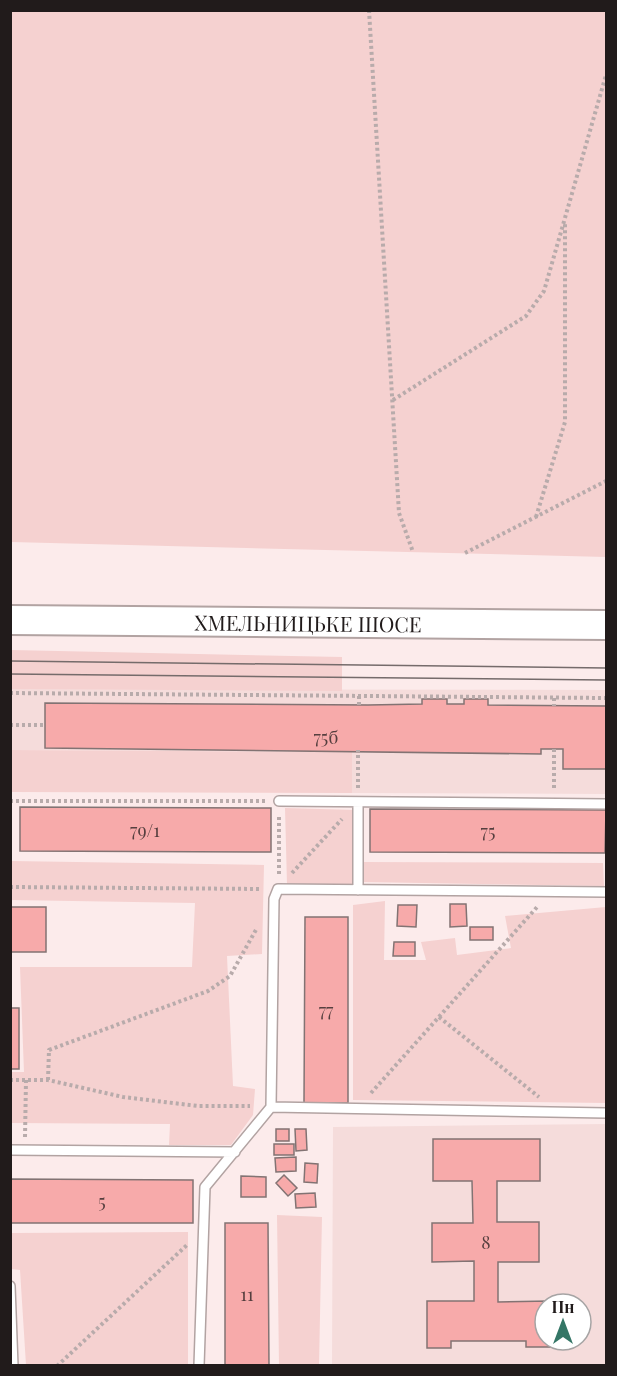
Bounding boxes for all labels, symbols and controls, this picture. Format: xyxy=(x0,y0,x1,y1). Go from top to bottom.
street label: ХМЕЛЬНИЦЬКЕ ШОСЕ xyxy=(194,608,422,637)
house number: 75б xyxy=(314,725,338,749)
house number: 79/1 xyxy=(130,818,160,842)
house number: 75 xyxy=(481,819,495,843)
house number: 77 xyxy=(319,998,334,1022)
house number: 5 xyxy=(98,1189,106,1213)
house number: 8 xyxy=(481,1230,491,1254)
house number: 11 xyxy=(240,1282,254,1306)
north arrow xyxy=(533,1292,593,1352)
text: Пн xyxy=(552,1296,575,1317)

